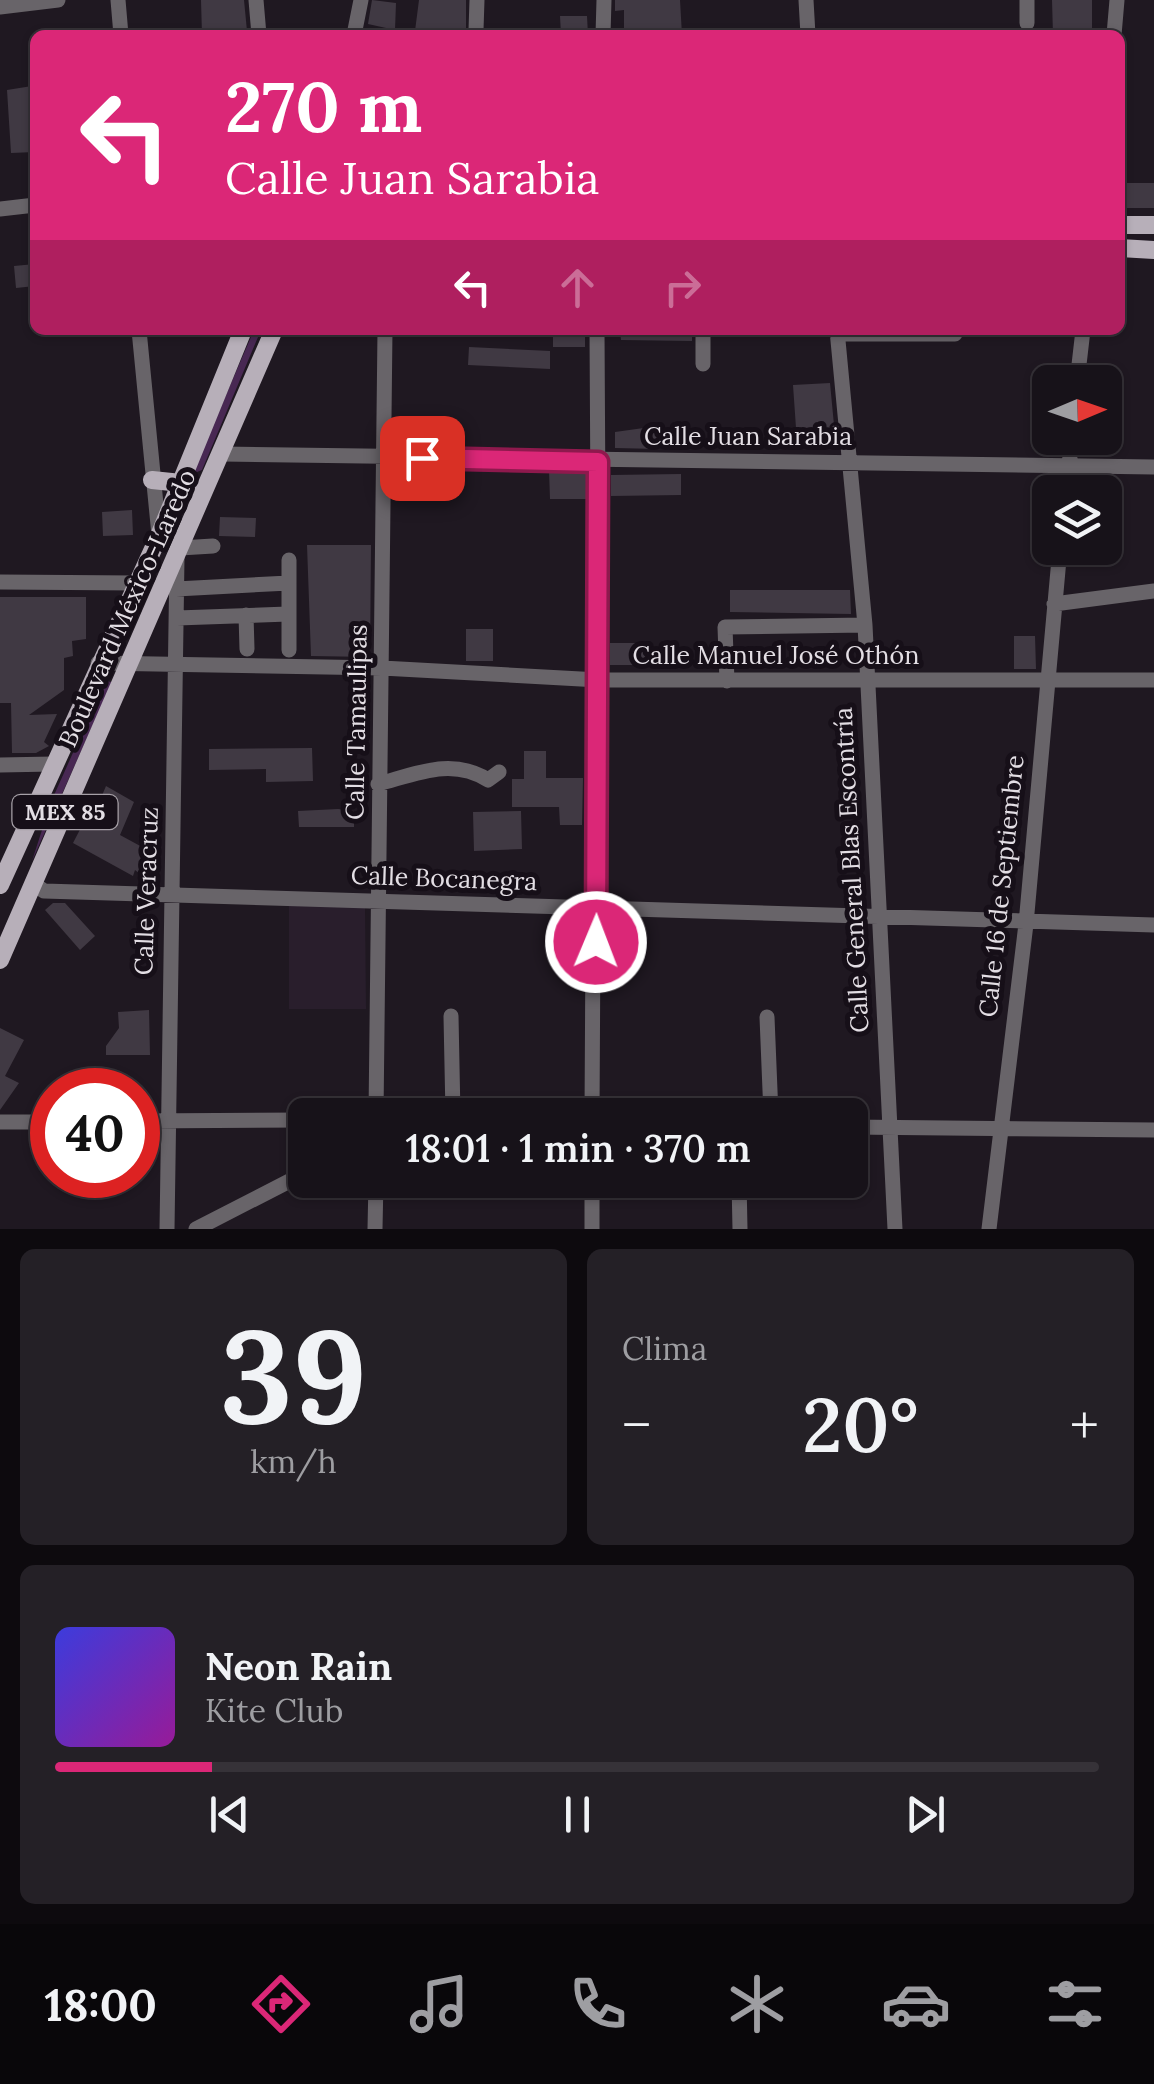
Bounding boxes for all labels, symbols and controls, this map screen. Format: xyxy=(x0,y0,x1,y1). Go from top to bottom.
text: 270 m xyxy=(225,62,422,151)
icon: left xyxy=(60,70,190,200)
text: Calle Juan Sarabia xyxy=(225,149,600,206)
icon: left xyxy=(445,260,500,315)
icon: ahead xyxy=(550,260,605,315)
icon: right xyxy=(655,260,710,315)
north arrow xyxy=(1032,365,1122,455)
map controls xyxy=(1032,365,1122,565)
pin xyxy=(380,416,465,501)
street label: Calle Juan Sarabia xyxy=(644,420,852,452)
icon: arrive xyxy=(395,431,450,486)
street label: Boulevard México-Laredo xyxy=(51,464,203,752)
button: layers xyxy=(1032,475,1122,565)
street label: Calle Tamaulipas xyxy=(338,624,374,820)
street label: Calle Manuel José Othón xyxy=(633,639,919,671)
street label: Calle General Blas Escontría xyxy=(826,706,876,1034)
street label: Calle 16 de Septiembre xyxy=(971,753,1031,1019)
road number: MEX 85 xyxy=(12,795,118,829)
street label: Calle Veracruz xyxy=(127,806,165,976)
street label: Calle Bocanegra xyxy=(350,859,538,897)
position arrow xyxy=(544,890,648,994)
speed limit sign: 40 xyxy=(30,1068,160,1198)
text: 18:01 · 1 min · 370 m xyxy=(405,1124,751,1172)
text: 39 xyxy=(220,1292,367,1459)
text: Clima xyxy=(622,1328,707,1369)
text: 20° xyxy=(802,1377,919,1473)
text: − xyxy=(622,1390,651,1460)
text: + xyxy=(1070,1390,1099,1460)
text: km/h xyxy=(250,1441,337,1482)
text: Neon Rain xyxy=(205,1642,392,1690)
text: Kite Club xyxy=(205,1690,343,1731)
icon: previous xyxy=(202,1787,257,1842)
icon: pause xyxy=(550,1787,605,1842)
icon: next xyxy=(898,1787,953,1842)
icon: directions xyxy=(246,1969,316,2039)
icon: music xyxy=(404,1969,474,2039)
icon: phone xyxy=(563,1969,633,2039)
icon: climate xyxy=(722,1969,792,2039)
icon: car xyxy=(881,1969,951,2039)
icon: filters xyxy=(1040,1969,1110,2039)
text: 18:00 xyxy=(44,1976,157,2033)

